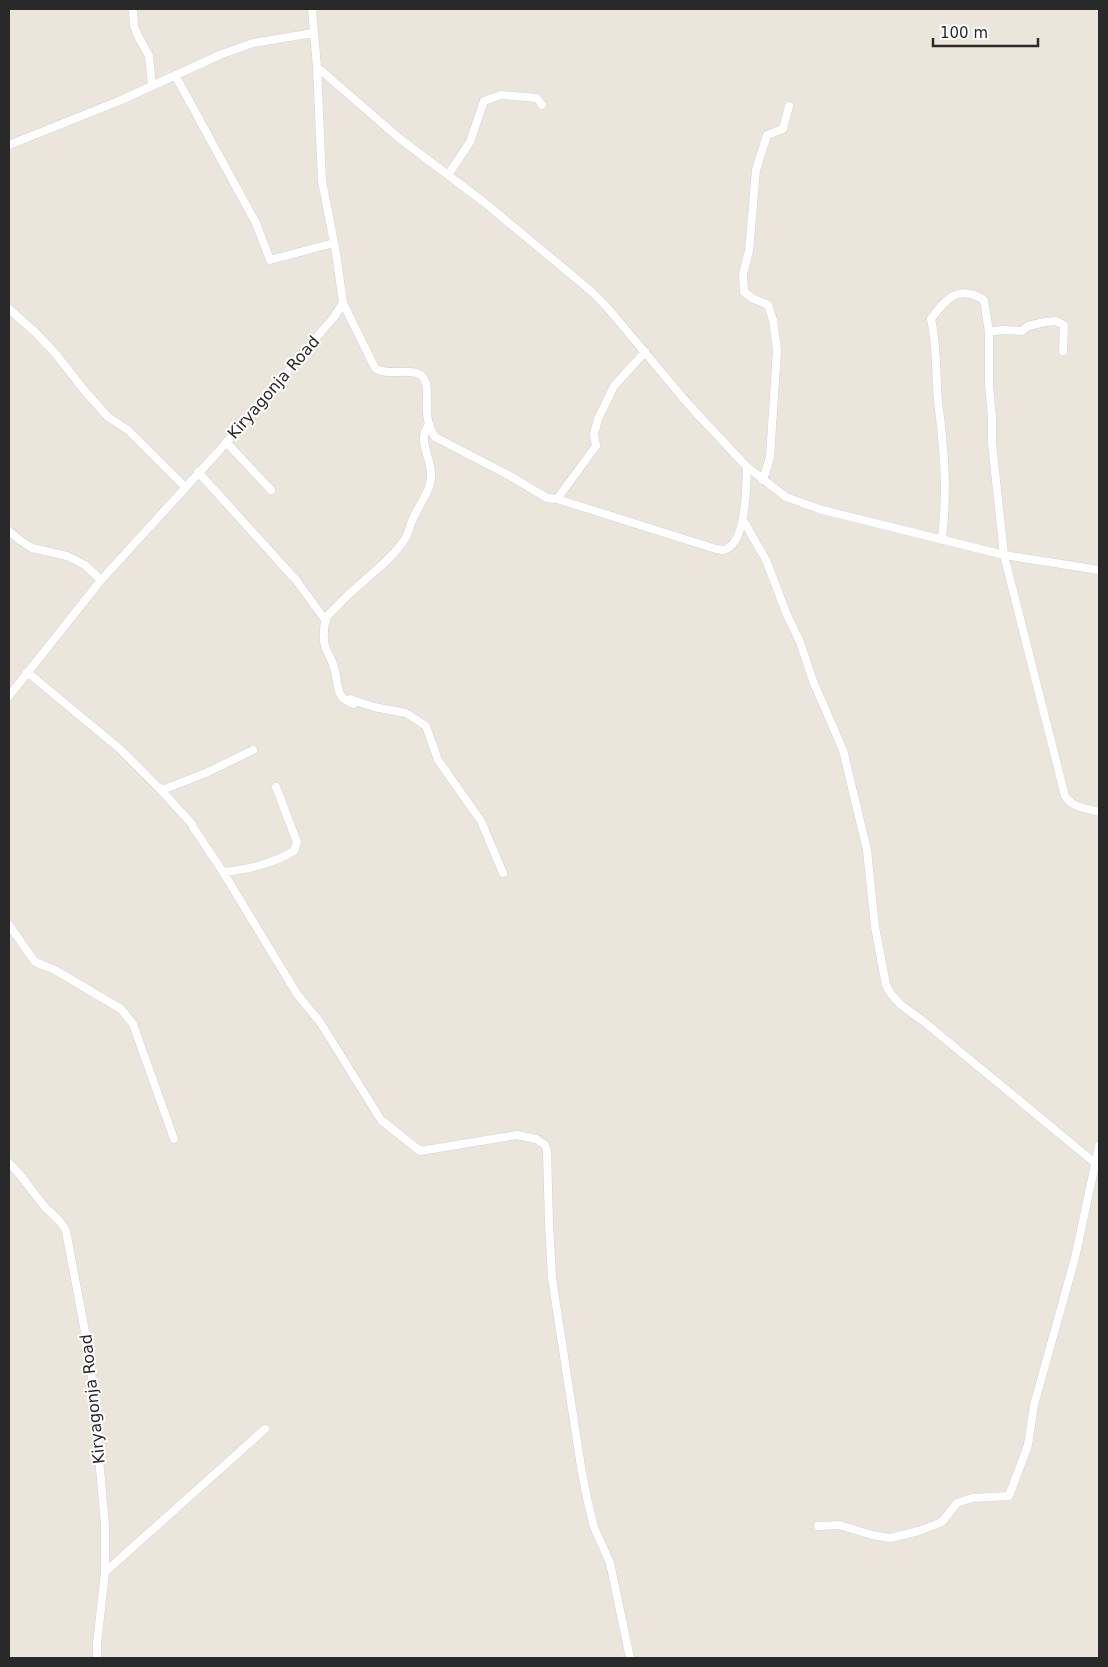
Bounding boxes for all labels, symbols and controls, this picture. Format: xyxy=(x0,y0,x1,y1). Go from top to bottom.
scale bar xyxy=(933,15,1038,47)
text: 100 m xyxy=(940,24,988,42)
street label: Kiryagonja Road xyxy=(223,332,323,443)
street label: Kiryagonja Road xyxy=(76,1333,109,1465)

